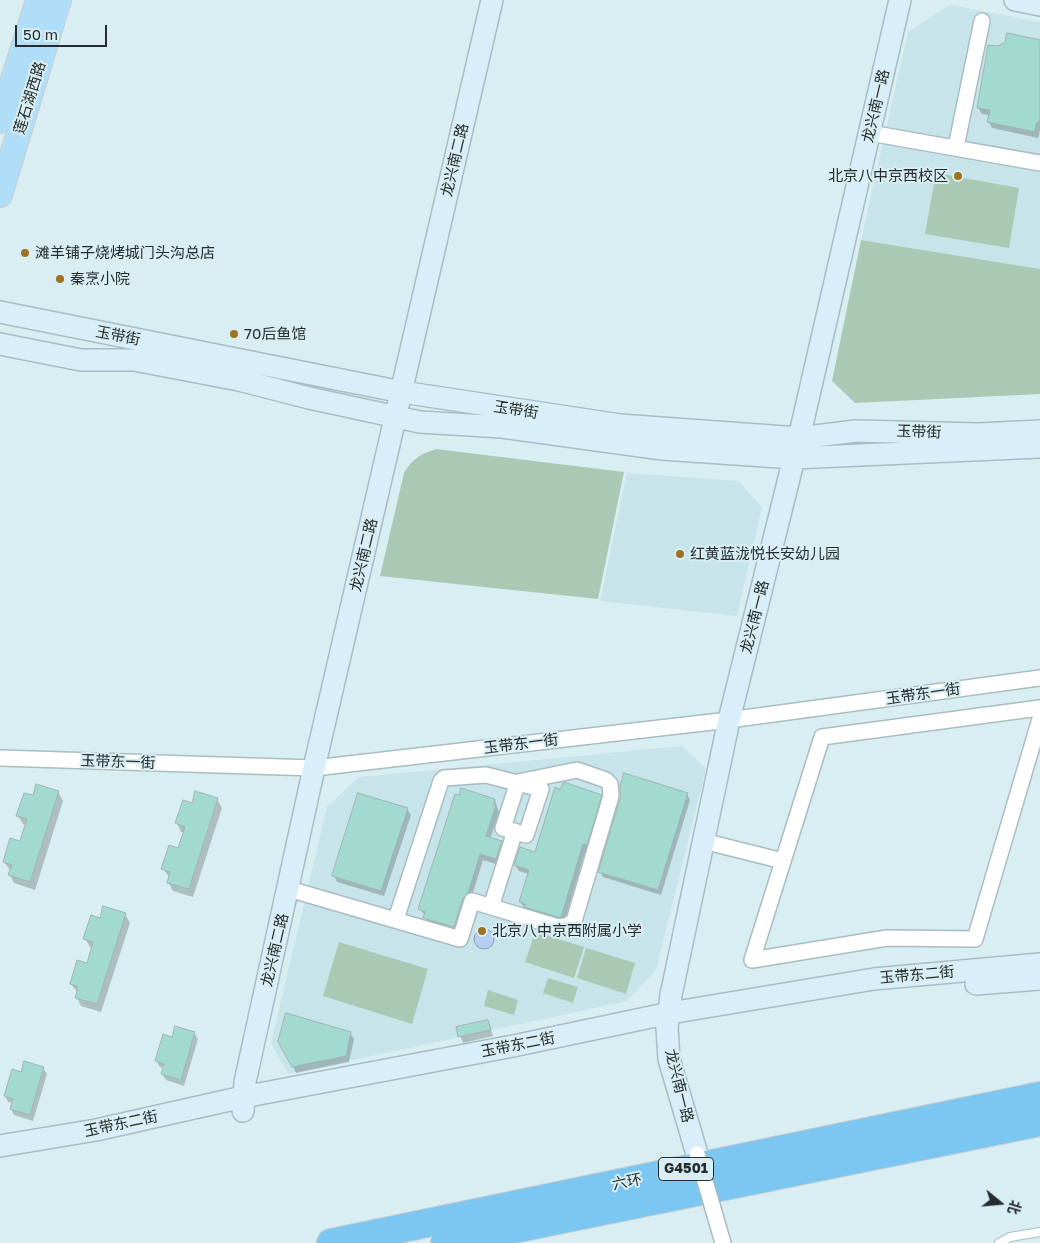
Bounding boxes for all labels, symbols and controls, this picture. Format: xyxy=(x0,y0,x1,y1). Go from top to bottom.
scale bar xyxy=(18,15,110,47)
text: 50 m xyxy=(23,25,58,43)
street label: 莲石湖西路 xyxy=(10,60,50,136)
street label: 龙兴南一路 xyxy=(859,67,893,145)
street label: 龙兴南二路 xyxy=(438,121,472,199)
place label: 北京八中京西校区 xyxy=(828,167,948,185)
marker: 北京八中京西校区 xyxy=(952,170,964,182)
place label: 滩羊铺子烧烤城门头沟总店 xyxy=(35,244,215,262)
marker: 滩羊铺子烧烤城门头沟总店 xyxy=(19,247,31,259)
place label: 秦烹小院 xyxy=(70,270,130,288)
marker: 秦烹小院 xyxy=(54,273,66,285)
street label: 玉带街 xyxy=(94,323,142,349)
place label: 70后鱼馆 xyxy=(244,325,306,343)
marker: 70后鱼馆 xyxy=(228,328,240,340)
street label: 玉带街 xyxy=(492,398,540,422)
street label: 玉带街 xyxy=(896,422,942,442)
street label: 龙兴南二路 xyxy=(347,516,381,594)
place label: 红黄蓝泷悦长安幼儿园 xyxy=(690,545,840,563)
marker: 红黄蓝泷悦长安幼儿园 xyxy=(674,548,686,560)
street label: 龙兴南一路 xyxy=(737,578,773,656)
street label: 玉带东一街 xyxy=(885,680,961,708)
street label: 玉带东一街 xyxy=(483,730,559,758)
street label: 玉带东一街 xyxy=(80,752,156,772)
street label: 龙兴南二路 xyxy=(258,911,292,989)
place label: 北京八中京西附属小学 xyxy=(492,922,642,940)
marker: 北京八中京西附属小学 xyxy=(476,925,488,937)
street label: 玉带东二街 xyxy=(879,963,955,987)
street label: 玉带东二街 xyxy=(479,1029,557,1061)
street label: 龙兴南一路 xyxy=(661,1047,697,1125)
street label: 玉带东二街 xyxy=(82,1107,160,1141)
road number: G4501 xyxy=(658,1158,714,1180)
street label: 六环 xyxy=(610,1170,644,1194)
north arrow xyxy=(975,1178,1025,1228)
text: 北 xyxy=(1005,1198,1025,1217)

